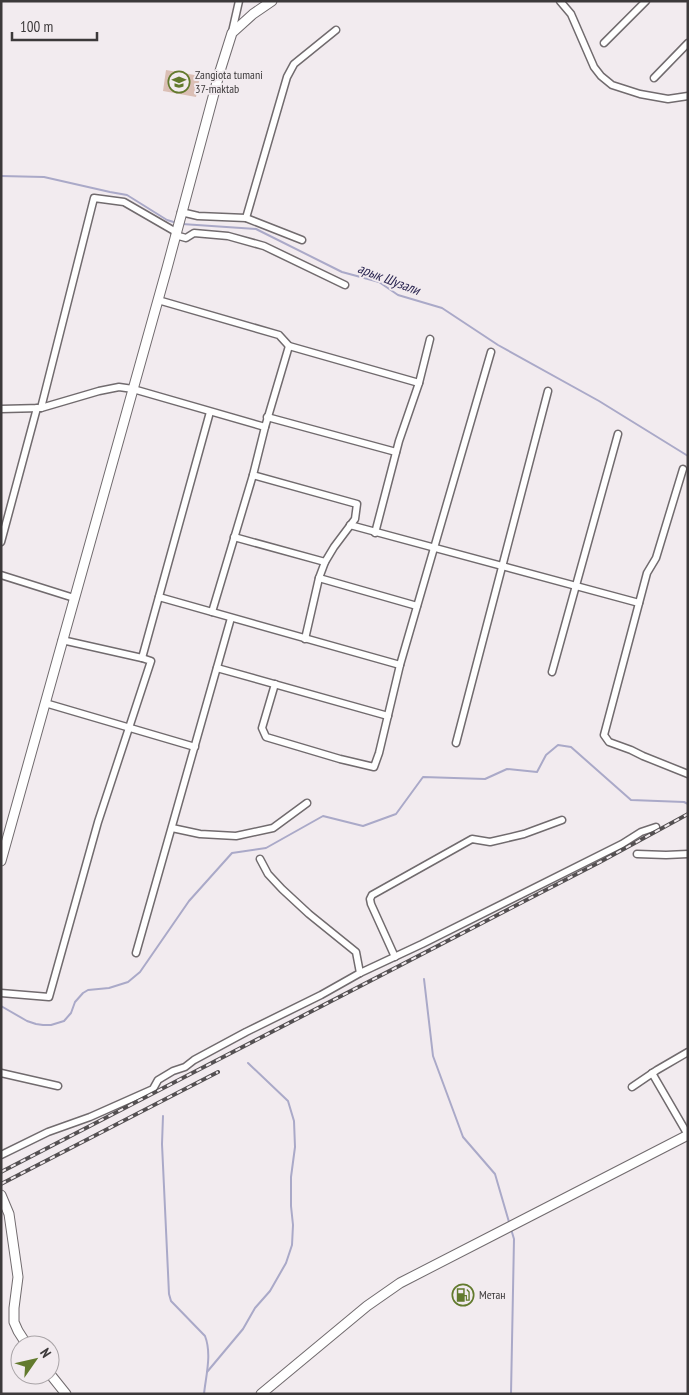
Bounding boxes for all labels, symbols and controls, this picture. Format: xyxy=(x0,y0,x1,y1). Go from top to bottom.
scale bar xyxy=(12,10,98,42)
text: 100 m xyxy=(20,17,53,36)
place label: Zangiota tumani 37-maktab xyxy=(195,67,263,96)
school or university icon: Zangiota tumani 37-maktab xyxy=(167,70,191,94)
water label: арык Шузали xyxy=(355,259,424,300)
fuel station icon: Метан xyxy=(451,1283,475,1307)
place label: Метан xyxy=(479,1287,505,1302)
north arrow xyxy=(10,1335,60,1385)
text: N xyxy=(36,1345,55,1361)

